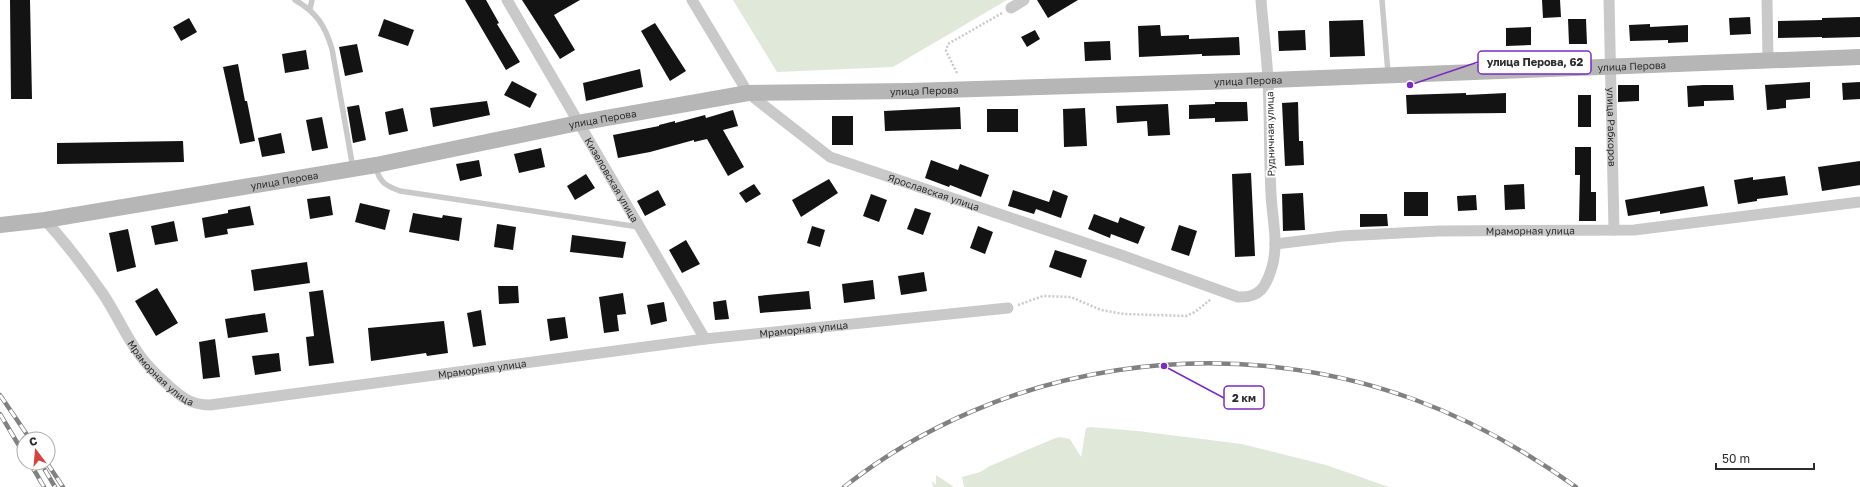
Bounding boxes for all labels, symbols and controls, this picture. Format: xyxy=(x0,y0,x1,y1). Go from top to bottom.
callout: улица Перова, 62 xyxy=(1478,51,1591,74)
text: улица Перова, 62 xyxy=(1487,55,1584,68)
street label: улица Перова xyxy=(1597,59,1666,73)
street label: улица Перова xyxy=(1214,73,1283,88)
street label: улица Перова xyxy=(890,83,959,97)
street label: улица Рабкоров xyxy=(1605,87,1619,167)
street label: Рудничная улица xyxy=(1263,91,1277,177)
street label: улица Перова xyxy=(568,107,637,131)
street label: Кизеловская улица xyxy=(583,135,641,224)
street label: улица Перова xyxy=(250,169,319,192)
street label: Ярославская улица xyxy=(886,171,981,213)
street label: Мраморная улица xyxy=(1486,224,1575,237)
street label: Мраморная улица xyxy=(759,318,849,339)
street label: Мраморная улица xyxy=(125,338,196,408)
street label: Мраморная улица xyxy=(437,357,527,381)
callout: 2 км xyxy=(1224,386,1264,409)
text: 2 км xyxy=(1232,391,1256,404)
north arrow xyxy=(16,431,56,471)
text: С xyxy=(28,434,39,448)
scale bar xyxy=(1716,445,1814,471)
text: 50 m xyxy=(1722,451,1750,466)

